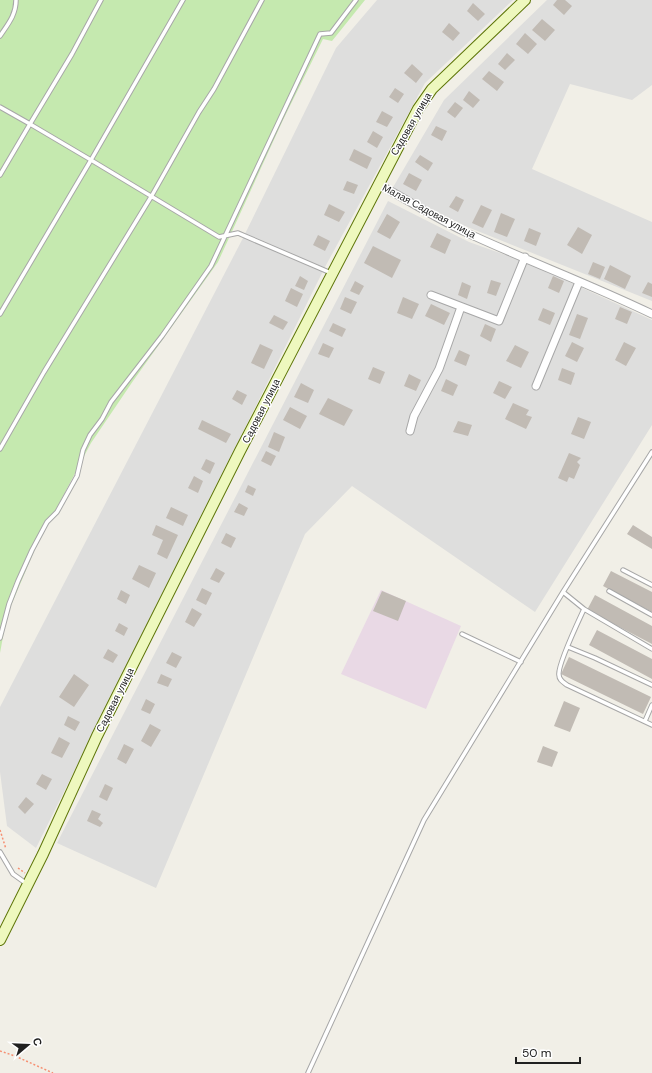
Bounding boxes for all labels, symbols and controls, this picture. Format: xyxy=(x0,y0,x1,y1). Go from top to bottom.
street label: Садовая улица xyxy=(388,90,435,158)
street label: Малая Садовая улица xyxy=(380,181,478,241)
street label: Садовая улица xyxy=(239,376,283,445)
street label: Садовая улица xyxy=(93,665,137,734)
north arrow xyxy=(8,1025,48,1065)
text: С xyxy=(30,1036,45,1048)
scale bar xyxy=(516,1039,580,1065)
text: 50 m xyxy=(522,1045,551,1061)

